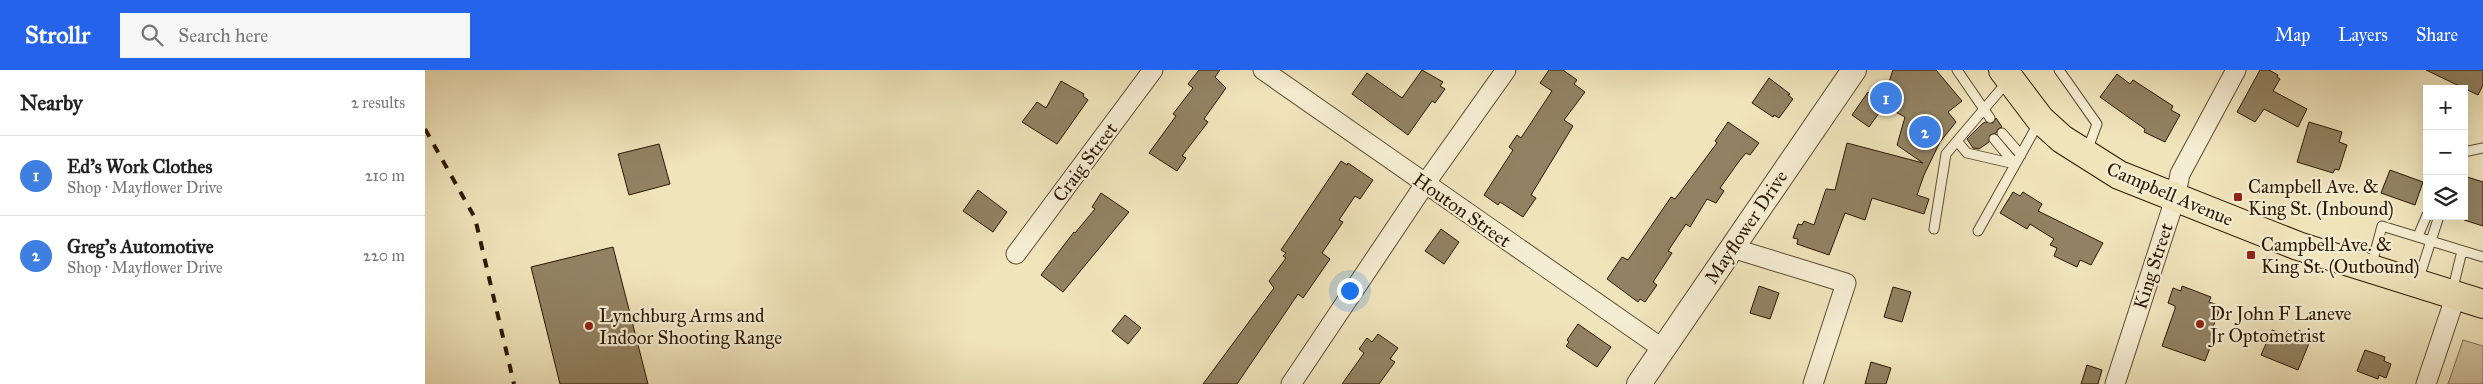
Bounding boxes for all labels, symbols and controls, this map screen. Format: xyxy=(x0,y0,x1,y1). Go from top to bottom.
search box xyxy=(120,13,470,58)
text: Strollr xyxy=(25,20,90,50)
icon: search xyxy=(138,21,166,49)
text: Search here xyxy=(178,24,268,47)
text: Map xyxy=(2275,24,2310,46)
text: Layers xyxy=(2338,24,2388,46)
text: Share xyxy=(2416,24,2458,46)
pin: 1 xyxy=(1870,79,1902,117)
map controls xyxy=(2423,85,2468,220)
button: + xyxy=(2423,85,2468,130)
text: Nearby xyxy=(20,90,83,116)
text: 2 results xyxy=(351,93,405,112)
pin: 2 xyxy=(1909,113,1941,151)
street label: Craig Street xyxy=(1048,118,1123,207)
button: − xyxy=(2423,130,2468,175)
text: Ed's Work Clothes xyxy=(67,155,212,178)
street label: Campbell Avenue xyxy=(2103,157,2237,231)
text: 1 xyxy=(33,166,39,185)
text: 210 m xyxy=(365,166,405,185)
street label: Mayflower Drive xyxy=(1700,166,1792,288)
street label: Houton Street xyxy=(1409,168,1516,252)
place label: Campbell Ave. & King St. (Inbound) xyxy=(2248,175,2394,221)
button: layers xyxy=(2423,175,2468,220)
text: Shop · Mayflower Drive xyxy=(67,178,223,197)
marker: Campbell Ave. & King St. (Inbound) xyxy=(2232,191,2244,203)
street label: King Street xyxy=(2128,220,2179,312)
place label: Campbell Ave. & King St. (Outbound) xyxy=(2261,233,2419,279)
text: Greg's Automotive xyxy=(67,235,214,258)
text: 2 xyxy=(32,246,40,265)
text: 220 m xyxy=(363,246,405,265)
marker: Campbell Ave. & King St. (Outbound) xyxy=(2245,249,2257,261)
text: Shop · Mayflower Drive xyxy=(67,258,223,277)
your location xyxy=(1337,278,1363,304)
place label: Dr John F Laneve Jr Optometrist xyxy=(2208,302,2352,348)
place label: Lynchburg Arms and Indoor Shooting Range xyxy=(599,304,782,350)
marker: Dr John F Laneve Jr Optometrist xyxy=(2194,318,2206,330)
marker: Lynchburg Arms and Indoor Shooting Range xyxy=(583,320,595,332)

